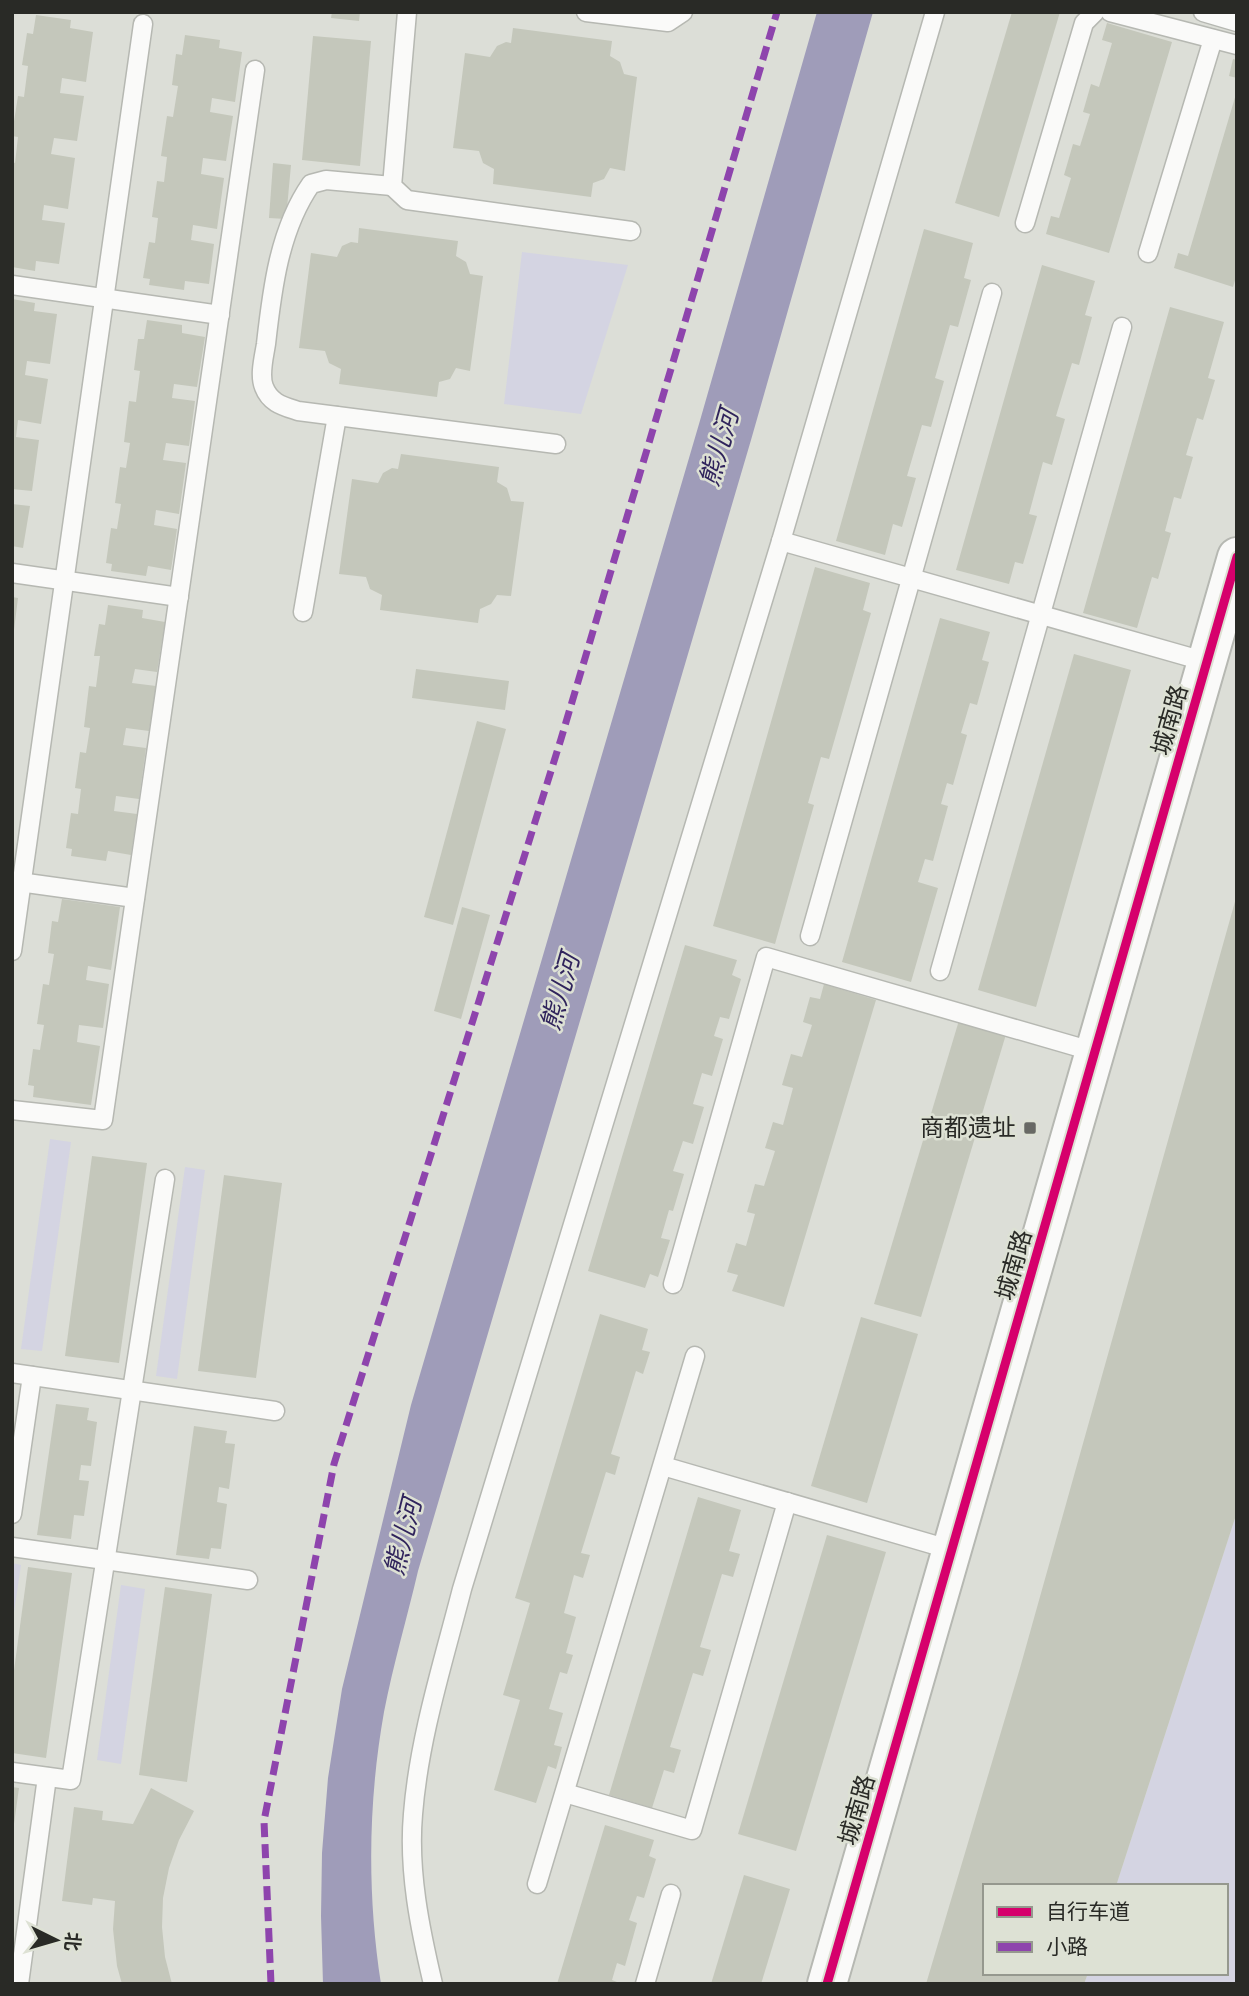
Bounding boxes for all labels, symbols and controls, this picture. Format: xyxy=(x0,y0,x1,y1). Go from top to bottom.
water label: 熊儿河 xyxy=(694,402,747,490)
street label: 城南路 xyxy=(1147,682,1193,758)
water label: 熊儿河 xyxy=(535,946,588,1034)
place label: 商都遗址 xyxy=(920,1114,1016,1142)
marker: 商都遗址 xyxy=(1022,1120,1038,1136)
street label: 城南路 xyxy=(991,1227,1037,1303)
water label: 熊儿河 xyxy=(379,1491,429,1579)
street label: 城南路 xyxy=(834,1772,880,1848)
legend xyxy=(983,1884,1228,1975)
text: 自行车道 xyxy=(1046,1899,1130,1924)
north arrow xyxy=(21,1905,91,1975)
text: 北 xyxy=(60,1931,85,1952)
text: 小路 xyxy=(1046,1934,1088,1959)

